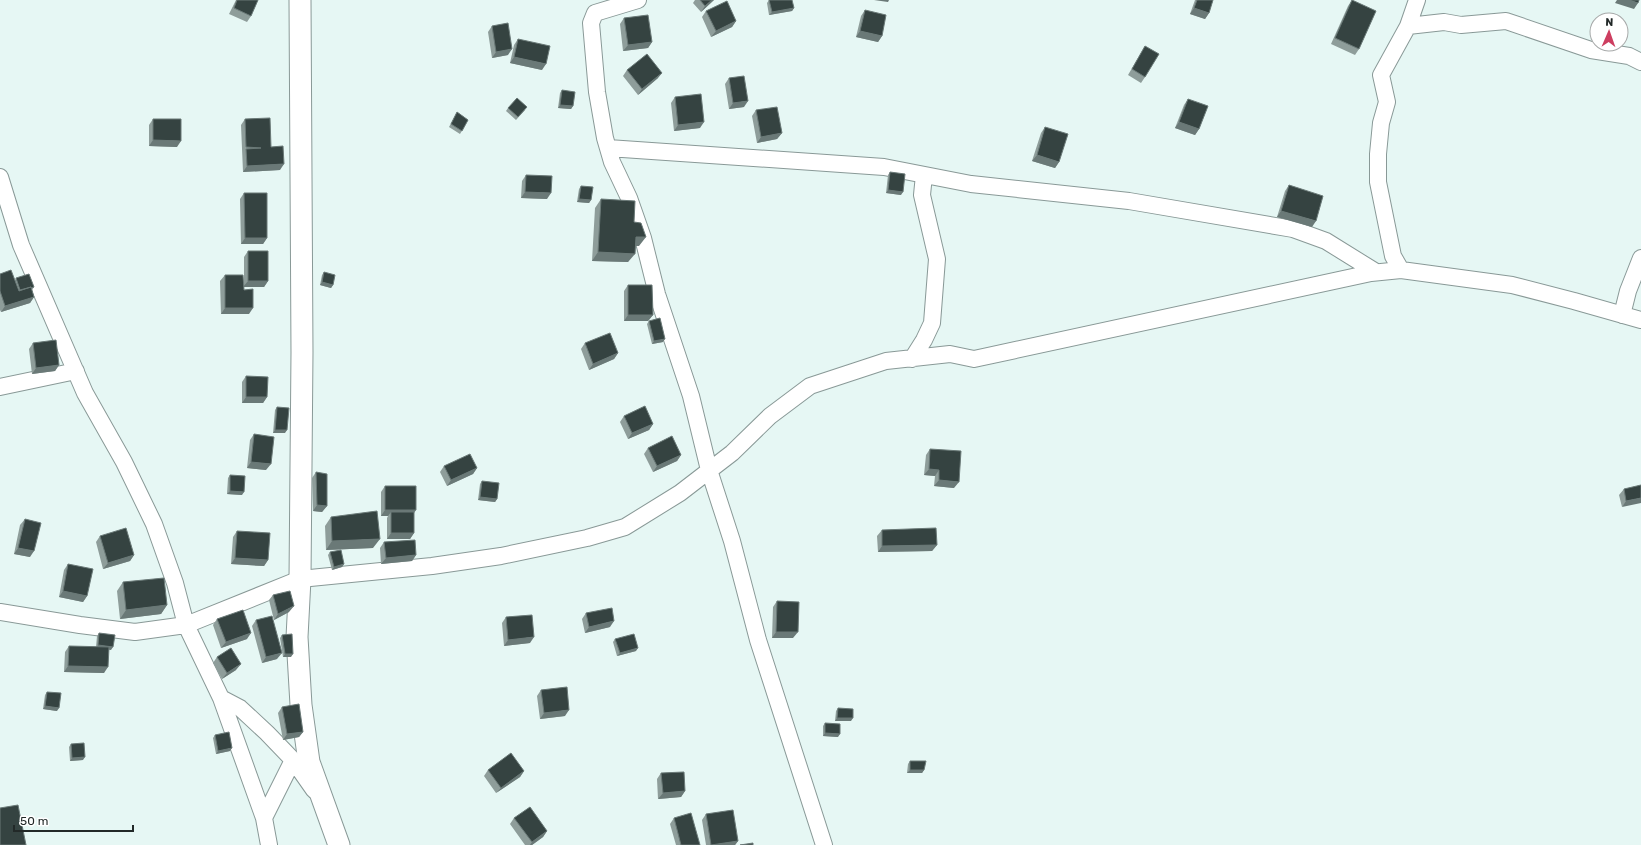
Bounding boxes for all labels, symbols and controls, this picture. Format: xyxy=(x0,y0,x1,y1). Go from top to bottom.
north arrow xyxy=(1589,12,1629,52)
text: N xyxy=(1605,16,1614,29)
scale bar xyxy=(14,807,133,833)
text: 50 m xyxy=(20,814,48,828)

